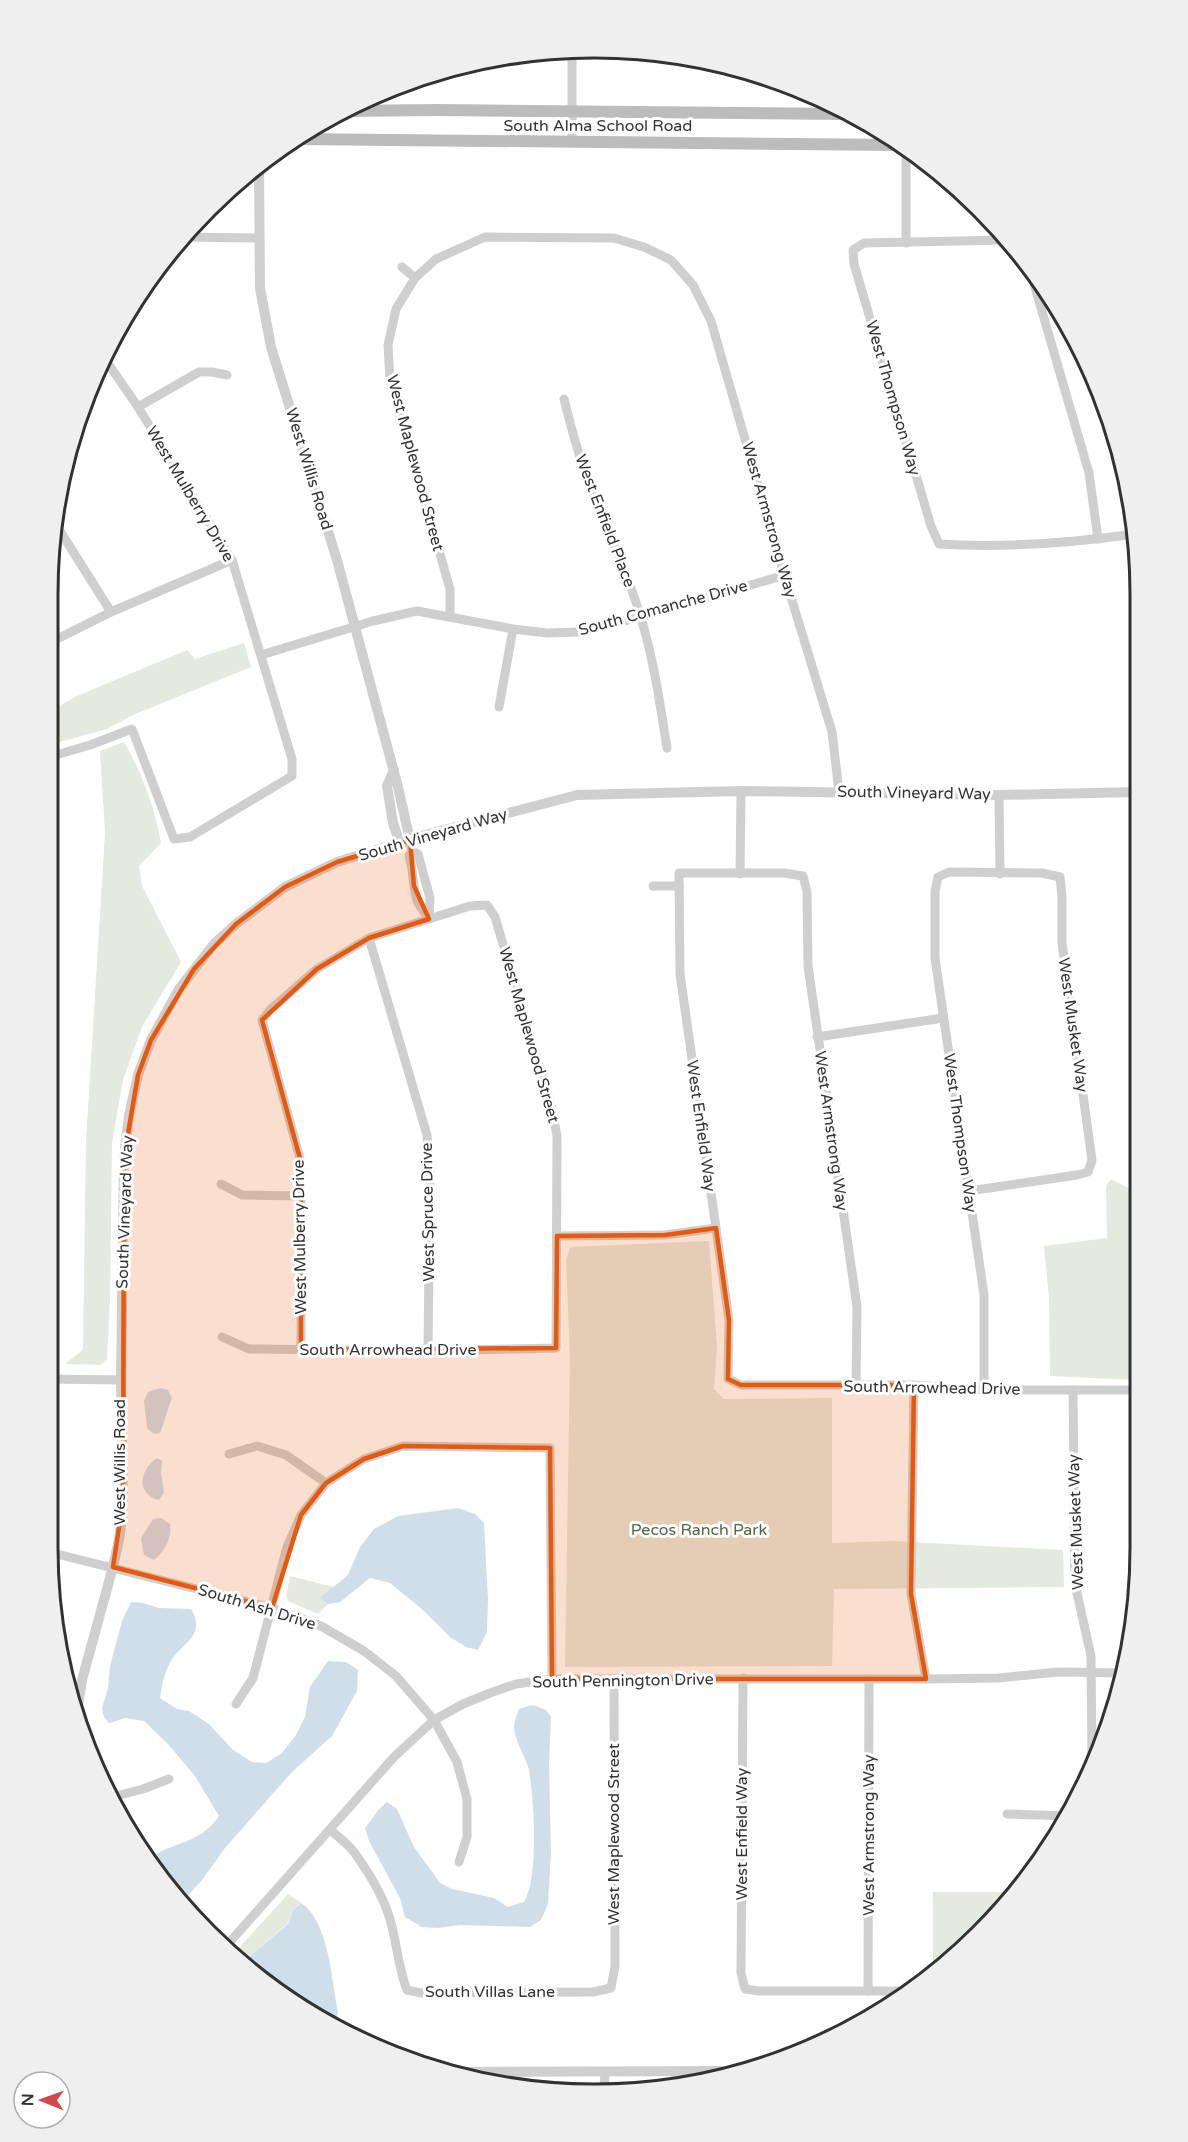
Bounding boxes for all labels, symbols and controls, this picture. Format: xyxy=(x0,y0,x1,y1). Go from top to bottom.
street label: South Alma School Road xyxy=(504,116,692,136)
street label: West Thompson Way xyxy=(861,318,925,478)
street label: West Maplewood Street xyxy=(382,373,448,553)
street label: West Willis Road xyxy=(281,406,337,532)
street label: West Mulberry Drive xyxy=(142,422,238,566)
street label: West Armstrong Way xyxy=(737,440,801,601)
street label: West Enfield Place xyxy=(570,452,640,590)
street label: South Comanche Drive xyxy=(576,576,750,640)
street label: South Vineyard Way xyxy=(837,782,991,804)
street label: South Vineyard Way xyxy=(356,804,510,866)
street label: West Maplewood Street xyxy=(494,945,564,1125)
street label: West Musket Way xyxy=(1054,956,1092,1094)
street label: West Armstrong Way xyxy=(810,1050,852,1213)
street label: West Thompson Way xyxy=(939,1052,981,1214)
street label: West Enfield Way xyxy=(682,1059,720,1193)
street label: South Vineyard Way xyxy=(112,1134,138,1289)
street label: West Spruce Drive xyxy=(417,1142,439,1282)
street label: West Mulberry Drive xyxy=(289,1159,311,1315)
street label: South Arrowhead Drive xyxy=(300,1340,476,1360)
street label: South Arrowhead Drive xyxy=(843,1376,1021,1400)
street label: West Willis Road xyxy=(110,1399,130,1525)
street label: West Musket Way xyxy=(1064,1453,1088,1590)
park label: Pecos Ranch Park xyxy=(631,1520,767,1540)
street label: South Ash Drive xyxy=(196,1580,318,1634)
street label: South Pennington Drive xyxy=(532,1669,714,1693)
street label: West Maplewood Street xyxy=(604,1743,624,1925)
street label: West Armstrong Way xyxy=(859,1754,879,1916)
street label: West Enfield Way xyxy=(732,1767,752,1900)
street label: South Villas Lane xyxy=(425,1982,555,2002)
north arrow xyxy=(12,2070,72,2130)
text: N xyxy=(18,2093,38,2106)

